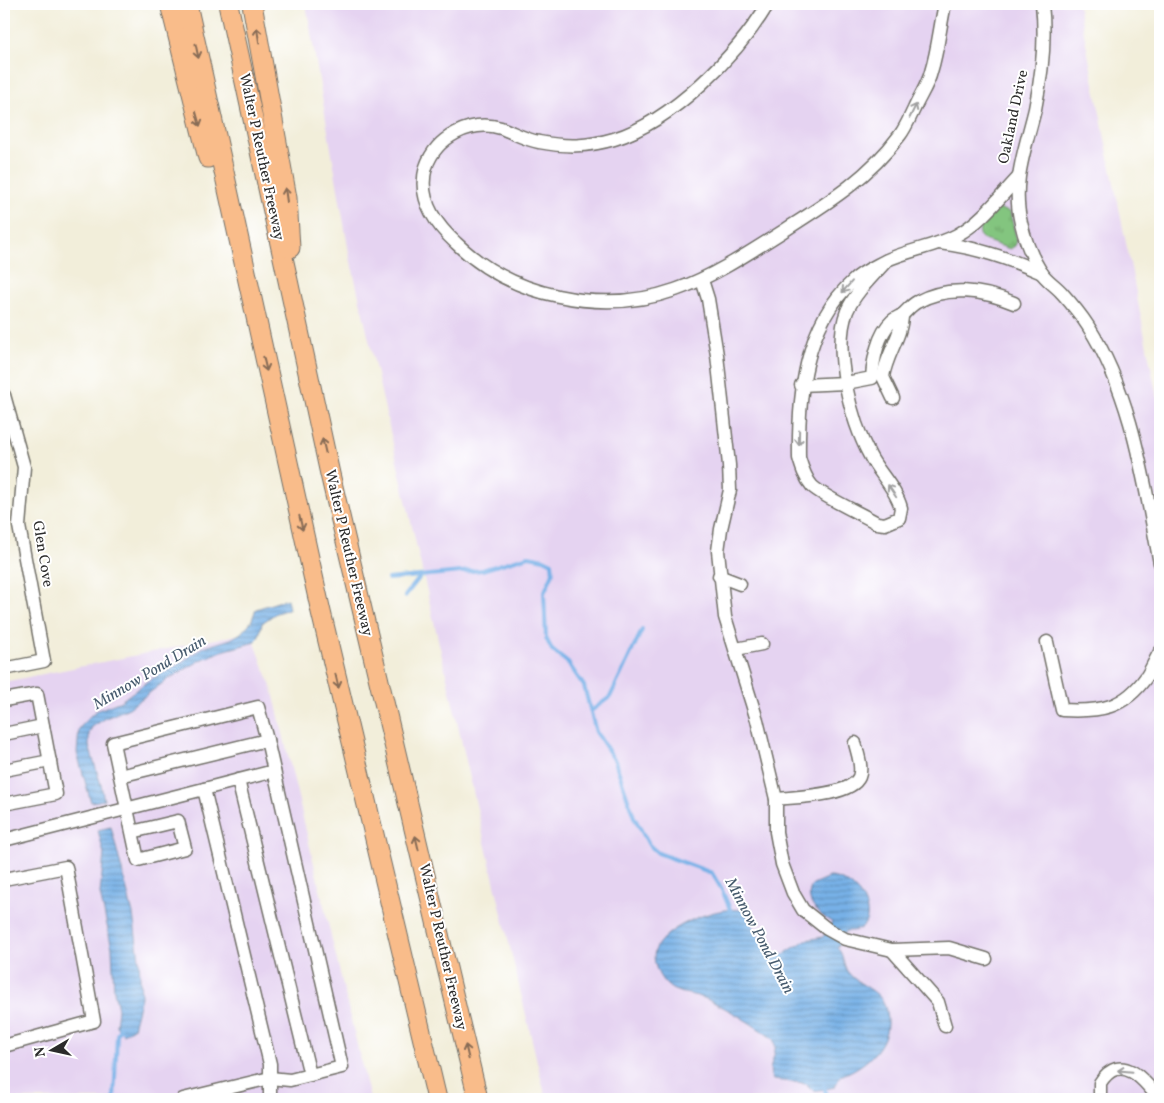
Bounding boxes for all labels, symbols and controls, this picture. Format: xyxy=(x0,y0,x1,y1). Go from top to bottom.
one-way arrow xyxy=(252,28,262,44)
one-way arrow xyxy=(193,43,203,59)
street label: Oakland Drive xyxy=(994,68,1034,166)
street label: Walter P Reuther Freeway xyxy=(233,71,289,243)
one-way arrow xyxy=(909,104,918,119)
one-way arrow xyxy=(193,111,203,127)
one-way arrow xyxy=(281,188,291,204)
one-way arrow xyxy=(842,280,853,293)
one-way arrow xyxy=(261,356,270,372)
one-way arrow xyxy=(794,430,804,446)
one-way arrow xyxy=(319,438,328,454)
street label: Walter P Reuther Freeway xyxy=(319,468,377,638)
one-way arrow xyxy=(887,484,897,498)
one-way arrow xyxy=(296,514,306,530)
street label: Glen Cove xyxy=(26,519,58,589)
water label: Minnow Pond Drain xyxy=(88,630,211,716)
one-way arrow xyxy=(333,673,342,689)
one-way arrow xyxy=(412,835,421,851)
street label: Walter P Reuther Freeway xyxy=(413,862,471,1032)
water label: Minnow Pond Drain xyxy=(719,873,799,998)
north arrow xyxy=(28,1026,78,1076)
one-way arrow xyxy=(462,1044,471,1060)
text: N xyxy=(30,1045,51,1058)
one-way arrow xyxy=(1117,1066,1133,1075)

